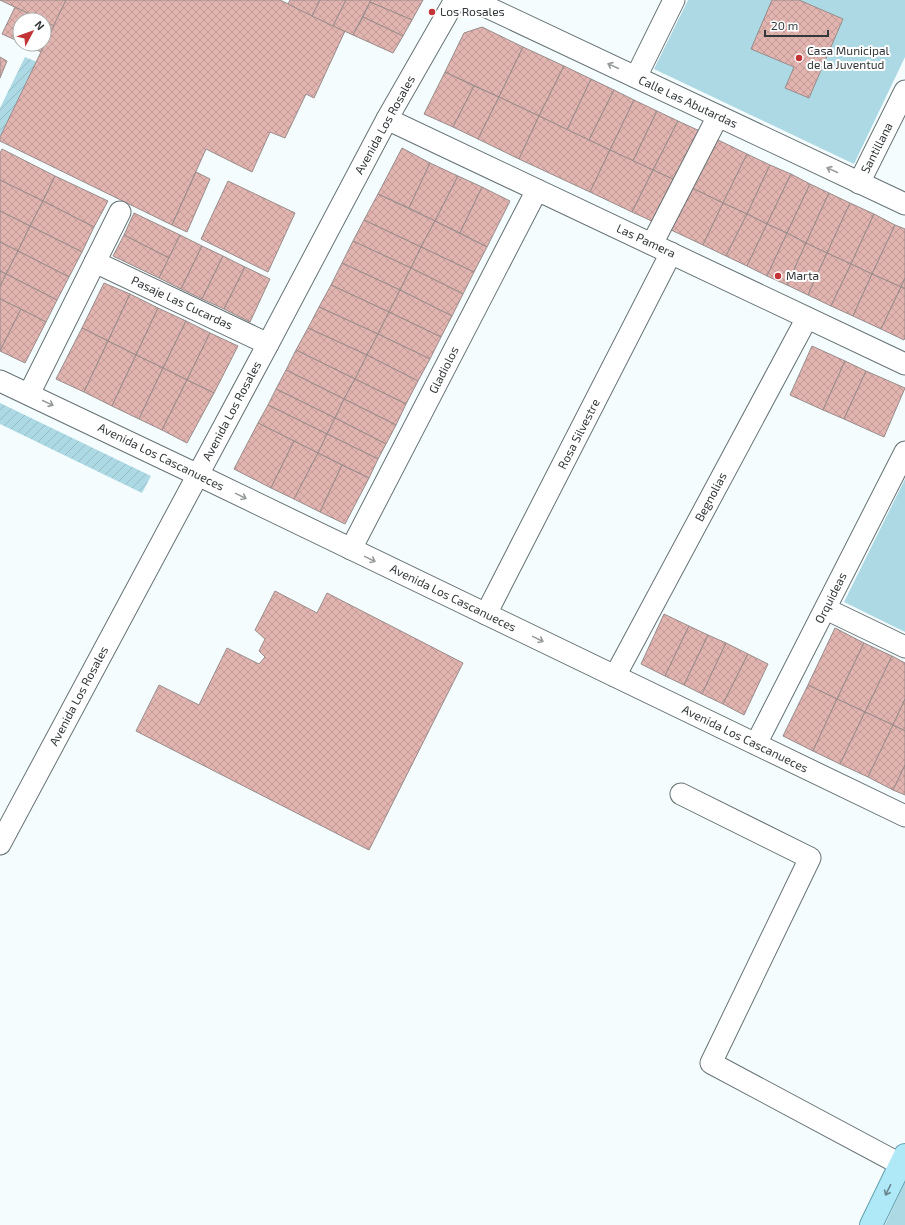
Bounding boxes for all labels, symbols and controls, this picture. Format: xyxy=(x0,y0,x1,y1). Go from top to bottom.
place label: Los Rosales xyxy=(440,4,505,18)
marker: Los Rosales xyxy=(427,7,437,17)
north arrow xyxy=(12,12,52,52)
scale bar xyxy=(765,12,828,38)
text: N xyxy=(32,18,47,32)
text: 20 m xyxy=(771,18,798,32)
place label: Casa Municipal de la Juventud xyxy=(807,43,889,71)
marker: Casa Municipal de la Juventud xyxy=(794,53,804,63)
one-way arrow xyxy=(607,62,619,69)
street label: Calle Las Abutardas xyxy=(637,72,740,130)
street label: Avenida Los Rosales xyxy=(351,73,417,176)
street label: Santillana xyxy=(857,120,895,175)
one-way arrow xyxy=(826,166,838,173)
street label: Las Pamera xyxy=(615,220,678,260)
place label: Marta xyxy=(786,268,819,282)
marker: Marta xyxy=(773,271,783,281)
street label: Pasaje Las Cucardas xyxy=(129,272,235,333)
street label: Gladiolos xyxy=(425,344,461,395)
street label: Avenida Los Rosales xyxy=(199,358,263,463)
street label: Rosa Silvestre xyxy=(554,396,602,471)
one-way arrow xyxy=(41,400,53,407)
street label: Avenida Los Cascanueces xyxy=(96,419,227,493)
street label: Begnolias xyxy=(691,470,729,523)
one-way arrow xyxy=(235,493,247,500)
one-way arrow xyxy=(364,556,376,563)
street label: Avenida Los Cascanueces xyxy=(388,560,519,634)
street label: Orquideas xyxy=(811,570,849,625)
one-way arrow xyxy=(532,636,544,643)
street label: Avenida Los Rosales xyxy=(46,643,110,748)
street label: Avenida Los Cascanueces xyxy=(680,701,811,775)
one-way arrow xyxy=(884,1184,891,1196)

